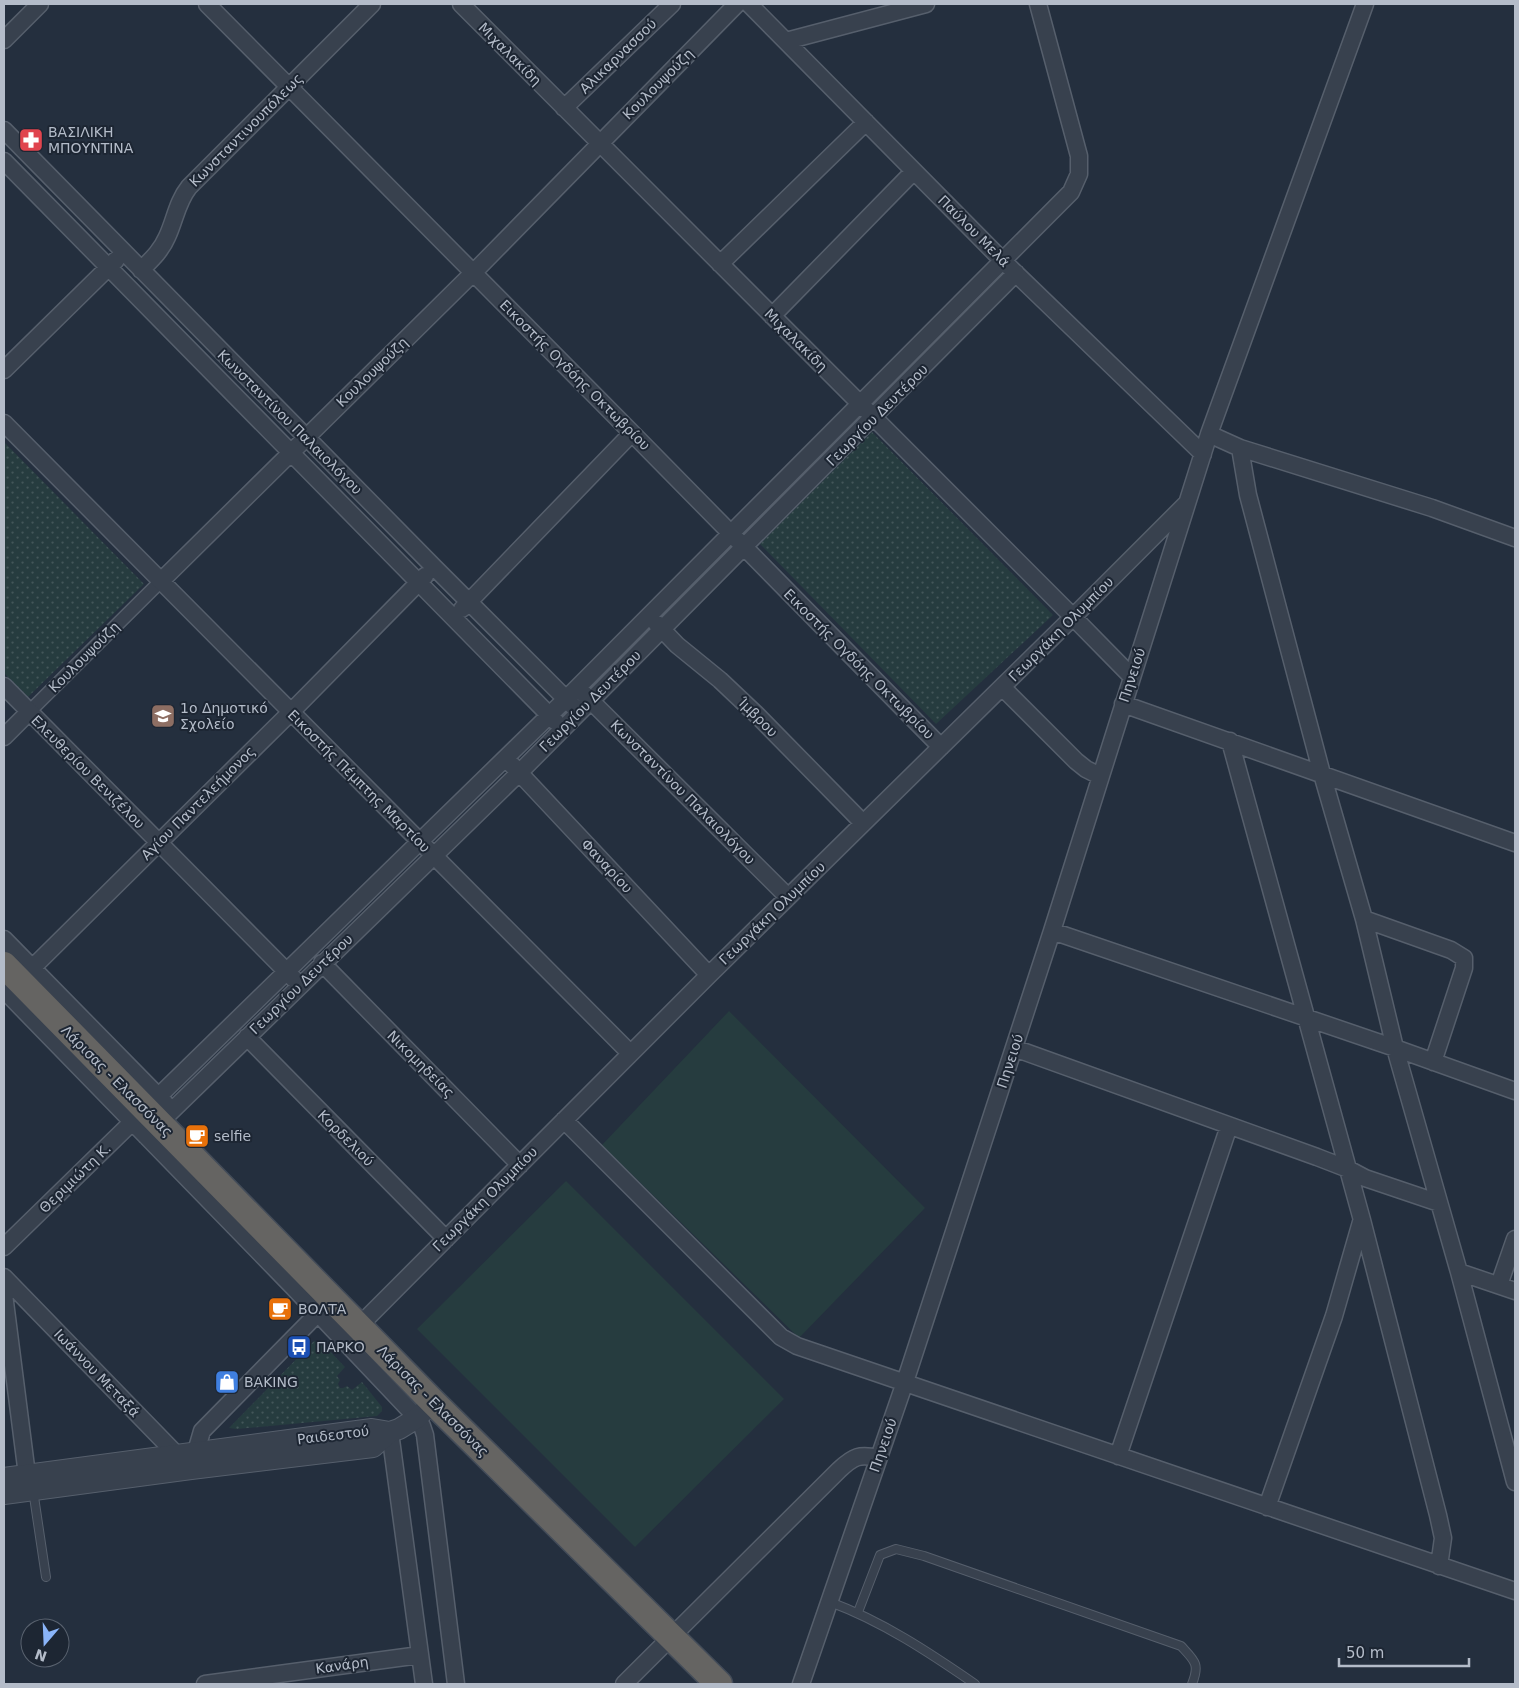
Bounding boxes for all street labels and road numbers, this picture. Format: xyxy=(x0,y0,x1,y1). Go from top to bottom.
street label: Αλικαρνασσού xyxy=(576,15,660,97)
street label: Μιχαλακίδη xyxy=(475,19,545,89)
street label: Κουλουψούζη xyxy=(619,45,697,123)
street label: Κωνσταντινουπόλεως xyxy=(186,70,306,190)
street label: Παύλου Μελά xyxy=(935,192,1013,270)
street label: Εικοστής Ογδόης Οκτωβρίου xyxy=(497,297,653,453)
street label: Μιχαλακίδη xyxy=(761,305,831,375)
street label: Κουλουψούζη xyxy=(333,334,411,410)
street label: Κωνσταντίνου Παλαιολόγου xyxy=(214,346,366,498)
street label: Γεωργίου Δευτέρου xyxy=(823,361,931,469)
street label: Γεωργάκη Ολυμπίου xyxy=(1005,573,1117,685)
street label: Εικοστής Ογδόης Οκτωβρίου xyxy=(781,586,937,742)
street label: Κουλουψούζη xyxy=(45,618,123,696)
street label: Πηνειού xyxy=(1116,646,1148,704)
street label: Γεωργίου Δευτέρου xyxy=(536,647,644,755)
street label: Ίμβρου xyxy=(734,693,781,740)
street label: Εικοστής Πέμπτης Μαρτίου xyxy=(285,707,433,855)
street label: Ελευθερίου Βενιζέλου xyxy=(28,712,148,832)
street label: Κωνσταντίνου Παλαιολόγου xyxy=(607,716,759,868)
street label: Αγίου Παντελεήμονος xyxy=(138,743,258,863)
street label: Φαναρίου xyxy=(578,836,636,896)
street label: Γεωργάκη Ολυμπίου xyxy=(716,858,828,968)
street label: Γεωργίου Δευτέρου xyxy=(246,931,356,1037)
street label: Λάρισας - Ελασσόνας xyxy=(58,1022,176,1140)
street label: Νικομηδείας xyxy=(384,1027,458,1101)
street label: Πηνειού xyxy=(994,1032,1026,1090)
street label: Κορδελιού xyxy=(315,1107,377,1169)
street label: Θεριμιώτη Κ. xyxy=(36,1140,114,1216)
street label: Γεωργάκη Ολυμπίου xyxy=(429,1143,541,1255)
street label: Ιωάννου Μεταξά xyxy=(51,1326,143,1420)
street label: Λάρισας - Ελασσόνας xyxy=(374,1342,492,1460)
street label: Πηνειού xyxy=(866,1416,900,1474)
street label: Ραιδεστού xyxy=(296,1423,370,1447)
street label: Κανάρη xyxy=(315,1653,369,1677)

